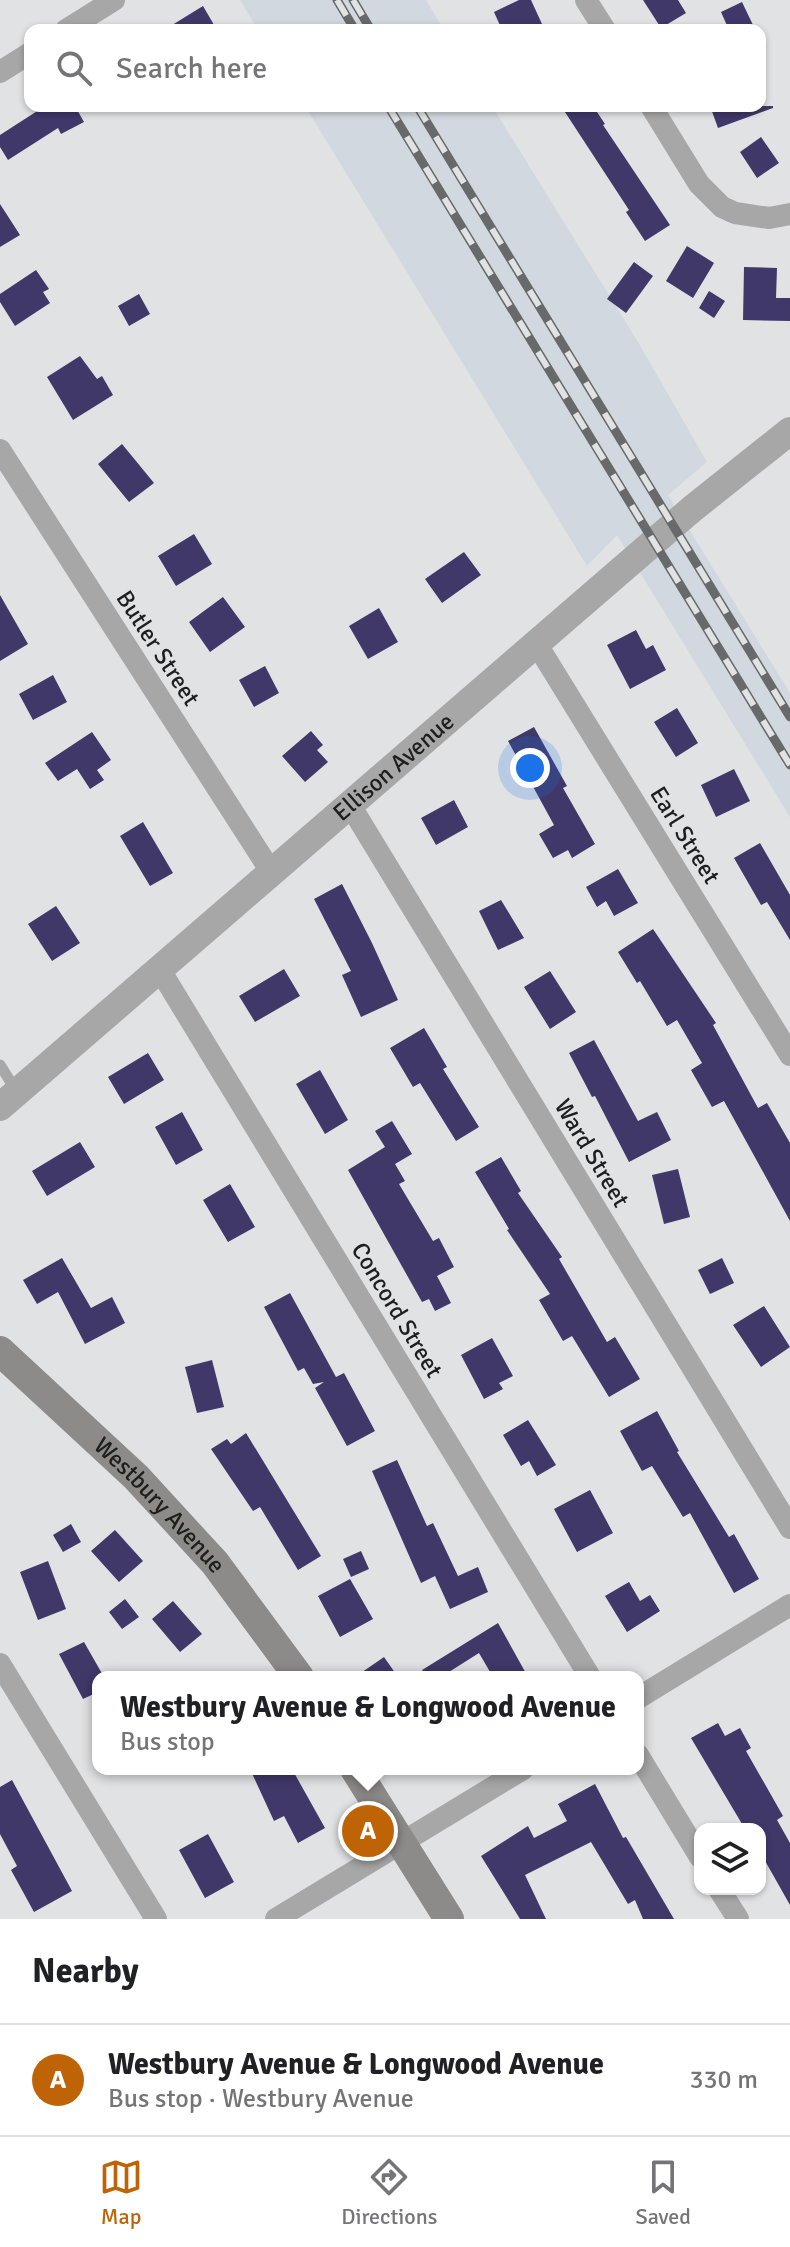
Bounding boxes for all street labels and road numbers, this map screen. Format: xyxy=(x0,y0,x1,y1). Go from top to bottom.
street label: Butler Street xyxy=(110,585,206,711)
street label: Ellison Avenue xyxy=(327,707,460,827)
street label: Earl Street xyxy=(643,781,727,889)
street label: Ward Street xyxy=(548,1093,636,1213)
street label: Concord Street xyxy=(345,1237,449,1383)
street label: Westbury Avenue xyxy=(88,1431,232,1579)

